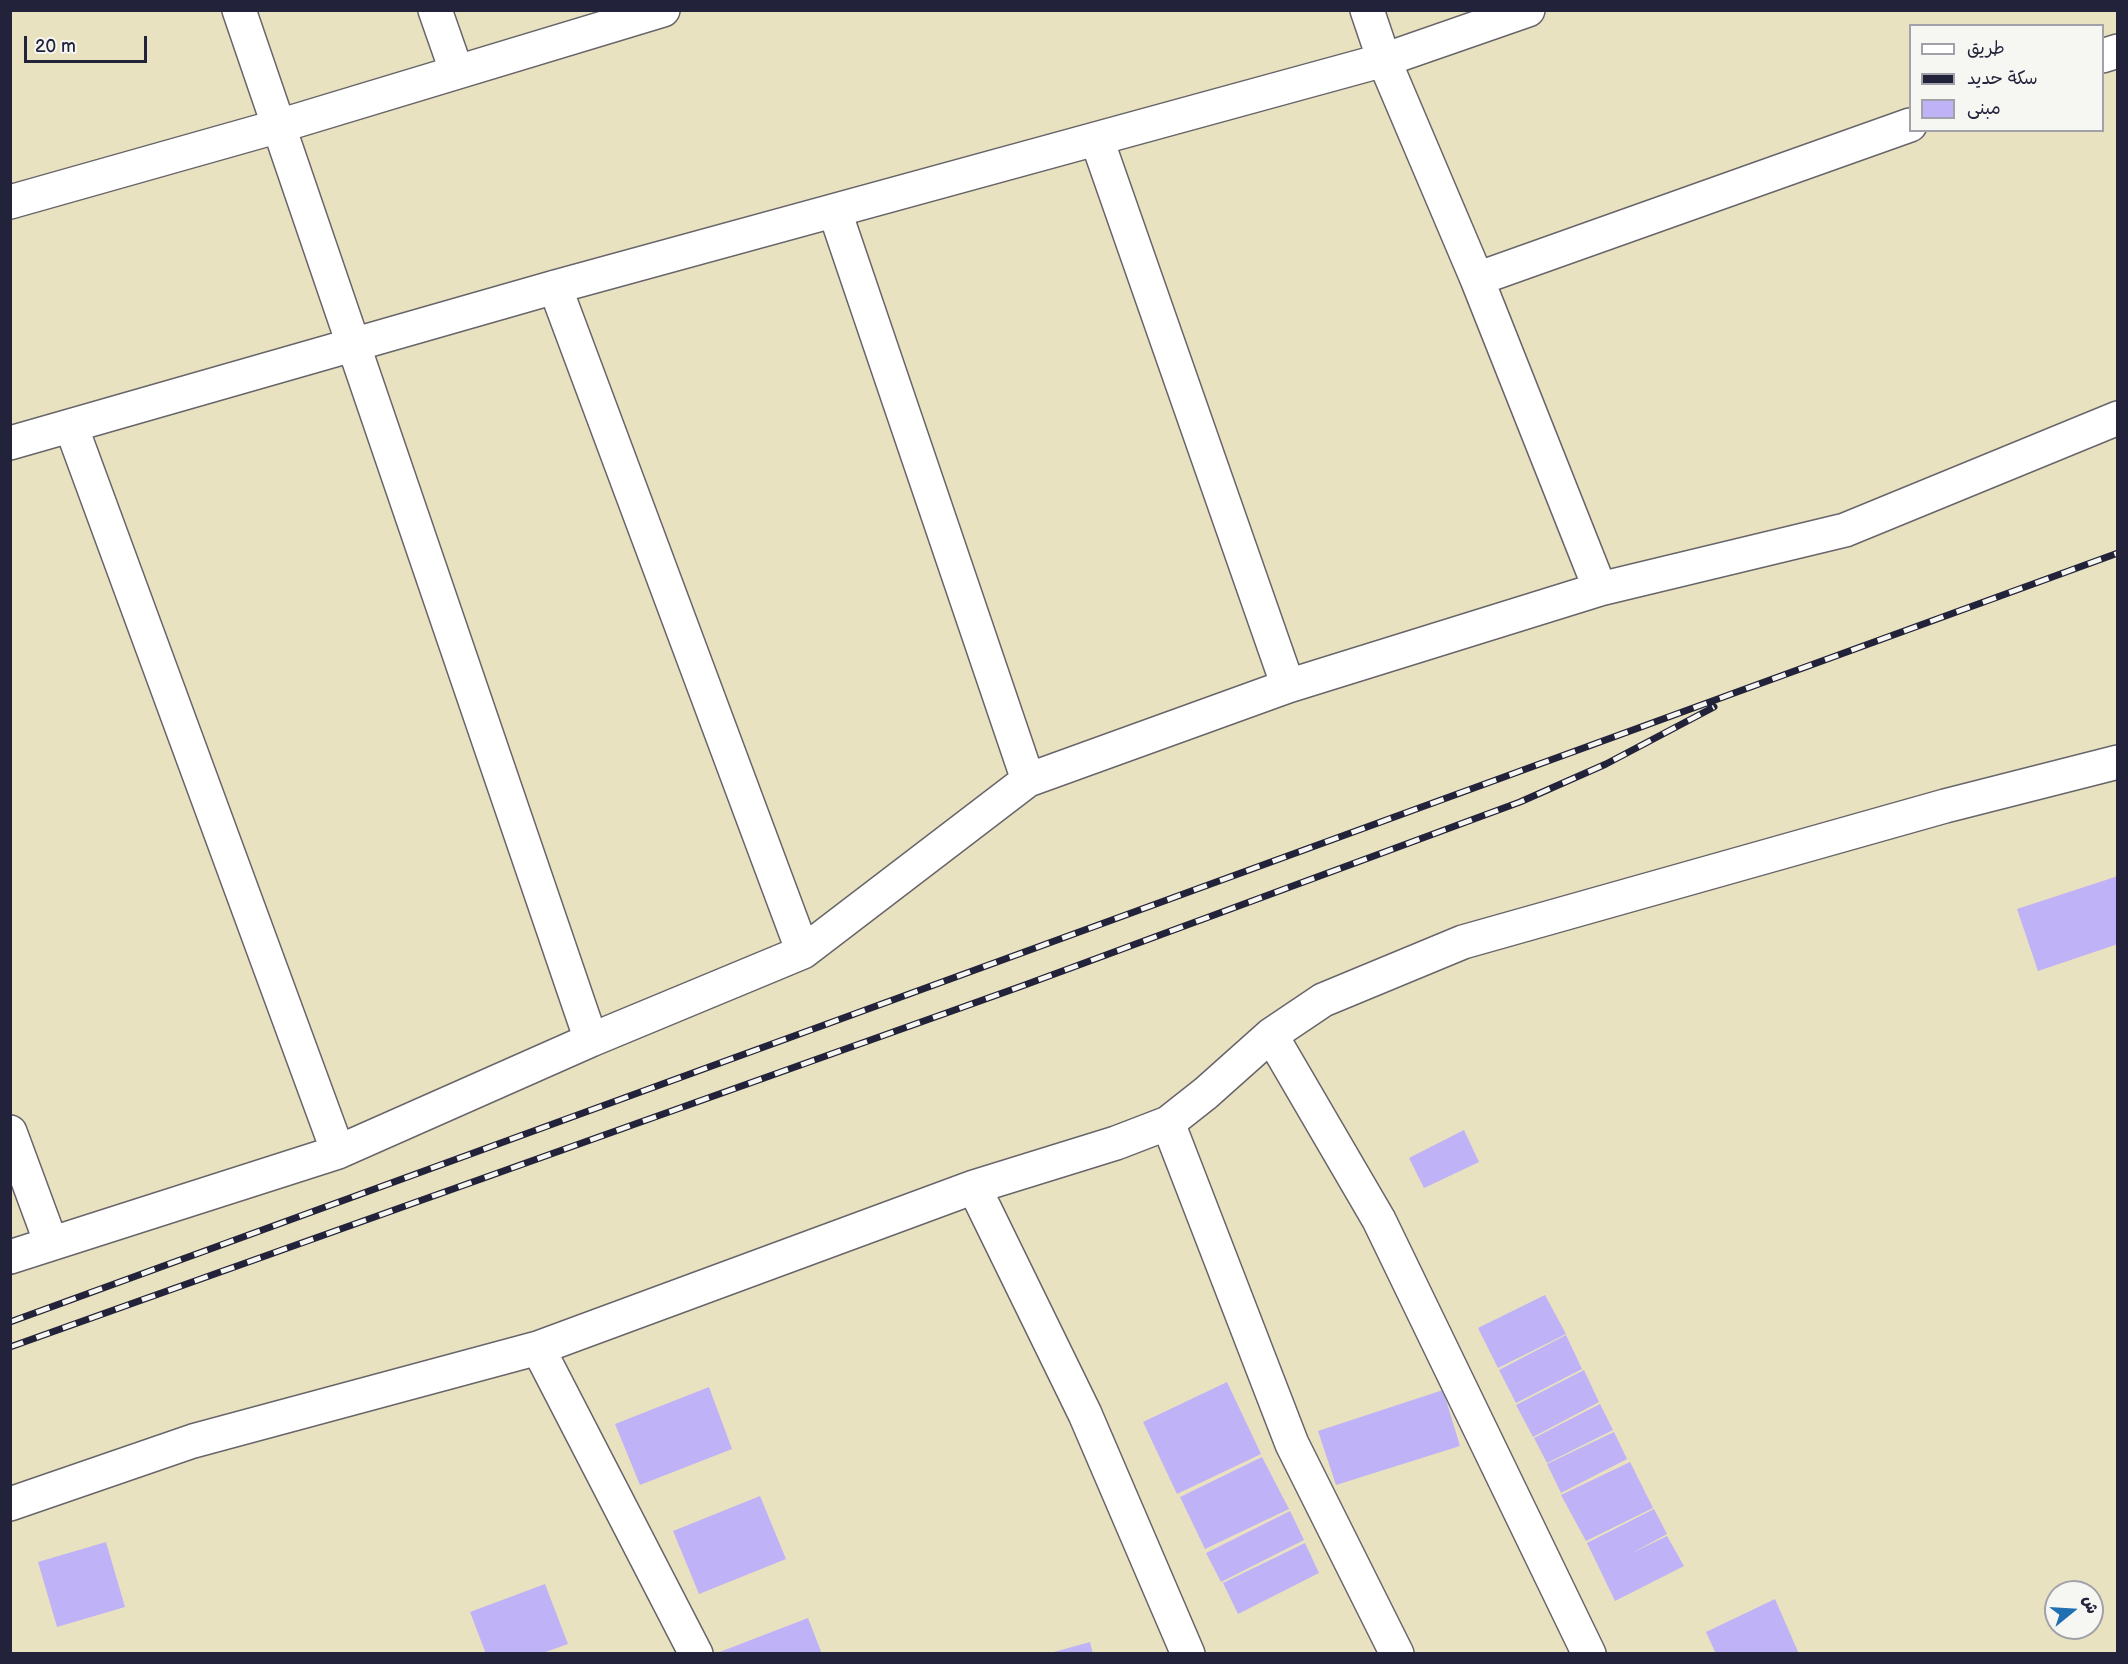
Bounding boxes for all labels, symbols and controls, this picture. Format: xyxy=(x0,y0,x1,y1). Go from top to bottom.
scale bar xyxy=(27,24,150,62)
legend xyxy=(1909,24,2104,132)
text: 20 m xyxy=(35,36,76,57)
text: طريق xyxy=(1967,38,2005,59)
text: سكة حديد xyxy=(1967,68,2038,89)
text: مبنى xyxy=(1967,98,2001,119)
north arrow xyxy=(2044,1580,2104,1640)
text: ش xyxy=(2078,1594,2101,1616)

